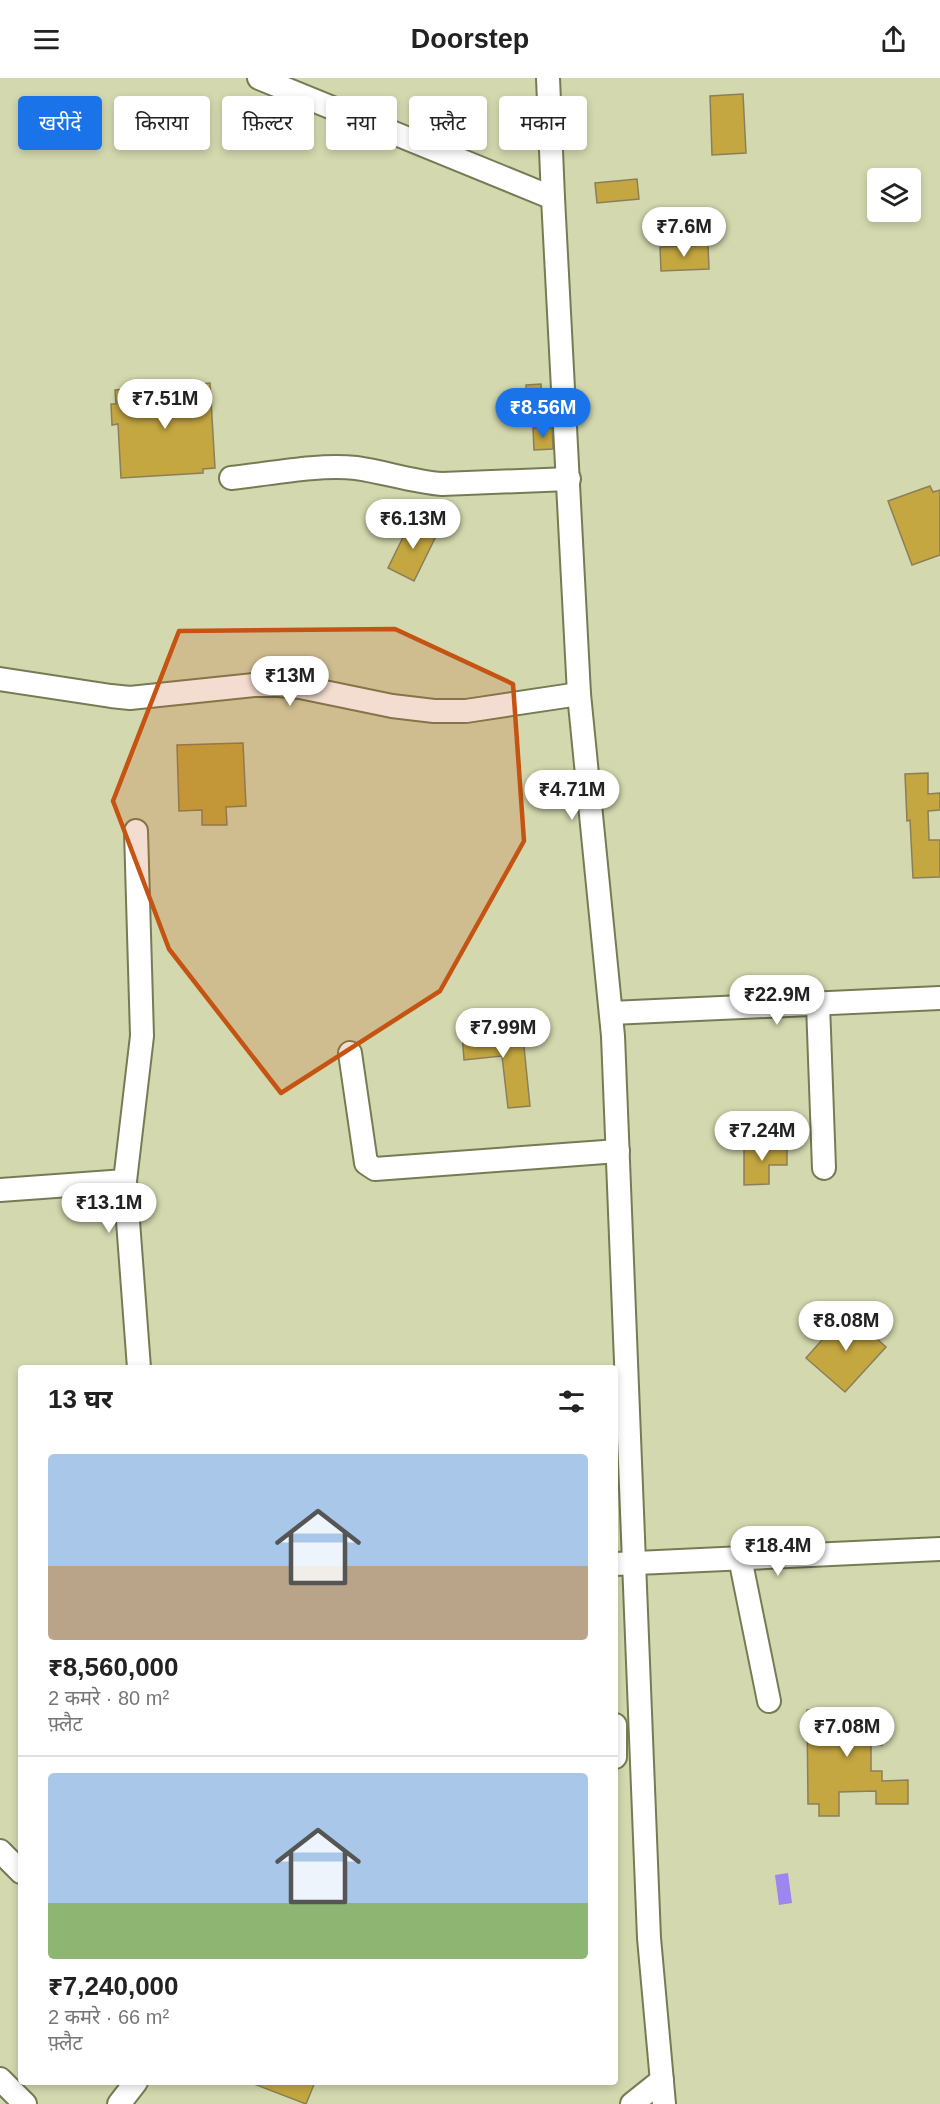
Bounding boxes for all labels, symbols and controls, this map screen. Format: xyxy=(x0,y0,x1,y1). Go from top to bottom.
icon: menu xyxy=(30,23,63,56)
icon: share xyxy=(877,23,910,56)
text: Doorstep xyxy=(411,24,529,54)
chip: खरीदें xyxy=(18,96,102,150)
chip: किराया xyxy=(114,96,210,150)
chip: फ़िल्टर xyxy=(222,96,314,150)
chip: नया xyxy=(326,96,397,150)
chip: फ़्लैट xyxy=(409,96,487,150)
chip: मकान xyxy=(499,96,587,150)
map controls xyxy=(867,168,921,222)
button: layers xyxy=(867,168,921,222)
pin: ₹7.6M xyxy=(642,207,726,258)
text: ₹7.6M xyxy=(656,215,712,237)
pin: ₹7.51M xyxy=(116,379,214,430)
text: ₹7.51M xyxy=(131,387,199,409)
pin: ₹8.56M xyxy=(494,388,592,439)
text: ₹8.56M xyxy=(509,396,577,418)
pin: ₹6.13M xyxy=(364,499,462,550)
text: ₹6.13M xyxy=(379,507,447,529)
pin: ₹13M xyxy=(254,656,326,707)
text: ₹13M xyxy=(265,664,315,686)
pin: ₹4.71M xyxy=(523,770,621,821)
text: ₹4.71M xyxy=(538,778,606,800)
pin: ₹22.9M xyxy=(728,975,826,1026)
text: ₹22.9M xyxy=(743,983,811,1005)
pin: ₹7.99M xyxy=(454,1008,552,1059)
text: ₹7.99M xyxy=(469,1016,537,1038)
pin: ₹7.24M xyxy=(713,1111,811,1162)
text: ₹7.24M xyxy=(728,1119,796,1141)
pin: ₹13.1M xyxy=(60,1183,158,1234)
text: ₹13.1M xyxy=(75,1191,143,1213)
pin: ₹8.08M xyxy=(797,1301,895,1352)
text: ₹8.08M xyxy=(812,1309,880,1331)
text: 13 घर xyxy=(48,1384,112,1414)
icon: filters xyxy=(555,1385,588,1418)
icon: home xyxy=(264,1493,372,1601)
pin: ₹18.4M xyxy=(729,1526,827,1577)
text: ₹18.4M xyxy=(744,1534,812,1556)
text: ₹8,560,000 xyxy=(48,1652,179,1682)
text: 2 कमरे · 80 m² xyxy=(48,1687,169,1709)
pin: ₹7.08M xyxy=(798,1707,896,1758)
text: फ़्लैट xyxy=(48,1713,83,1735)
text: ₹7.08M xyxy=(813,1715,881,1737)
icon: home xyxy=(264,1812,372,1920)
text: ₹7,240,000 xyxy=(48,1971,179,2001)
text: 2 कमरे · 66 m² xyxy=(48,2006,169,2028)
text: फ़्लैट xyxy=(48,2032,83,2054)

